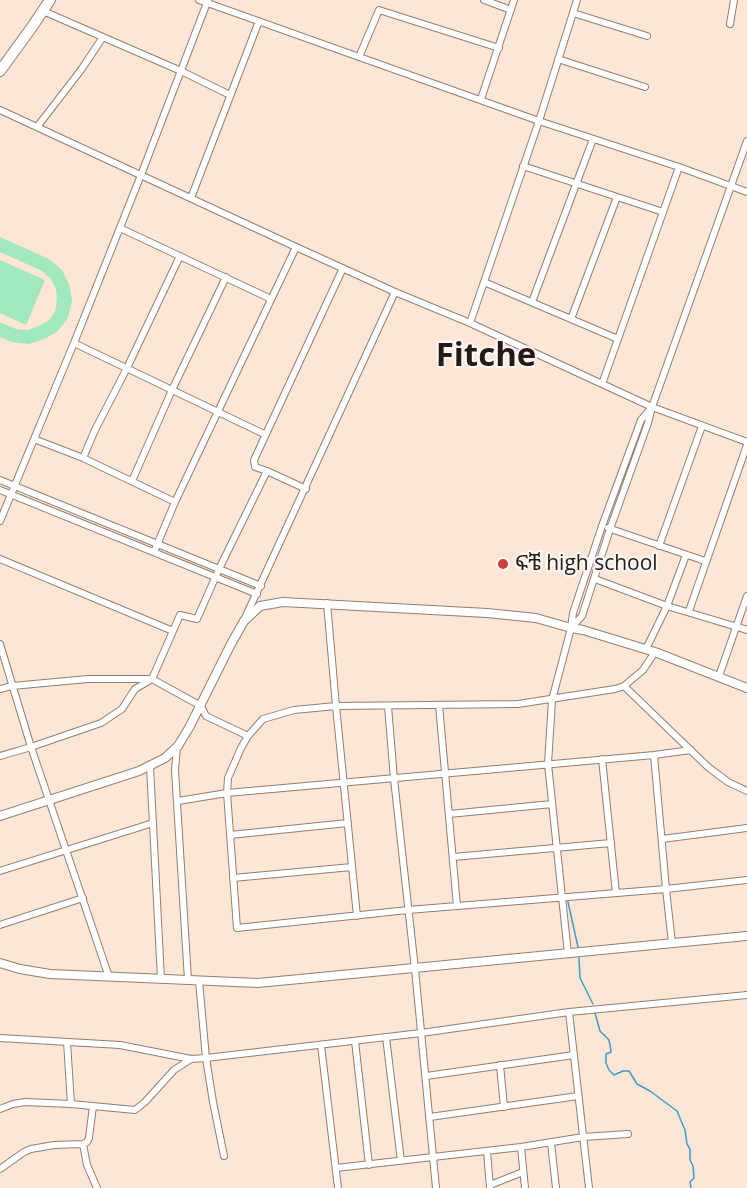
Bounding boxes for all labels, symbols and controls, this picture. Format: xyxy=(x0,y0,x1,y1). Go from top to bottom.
district label: Fitche xyxy=(436,337,536,377)
place label: ፍቼ high school xyxy=(515,551,658,577)
marker: ፍቼ high school xyxy=(496,557,510,571)

